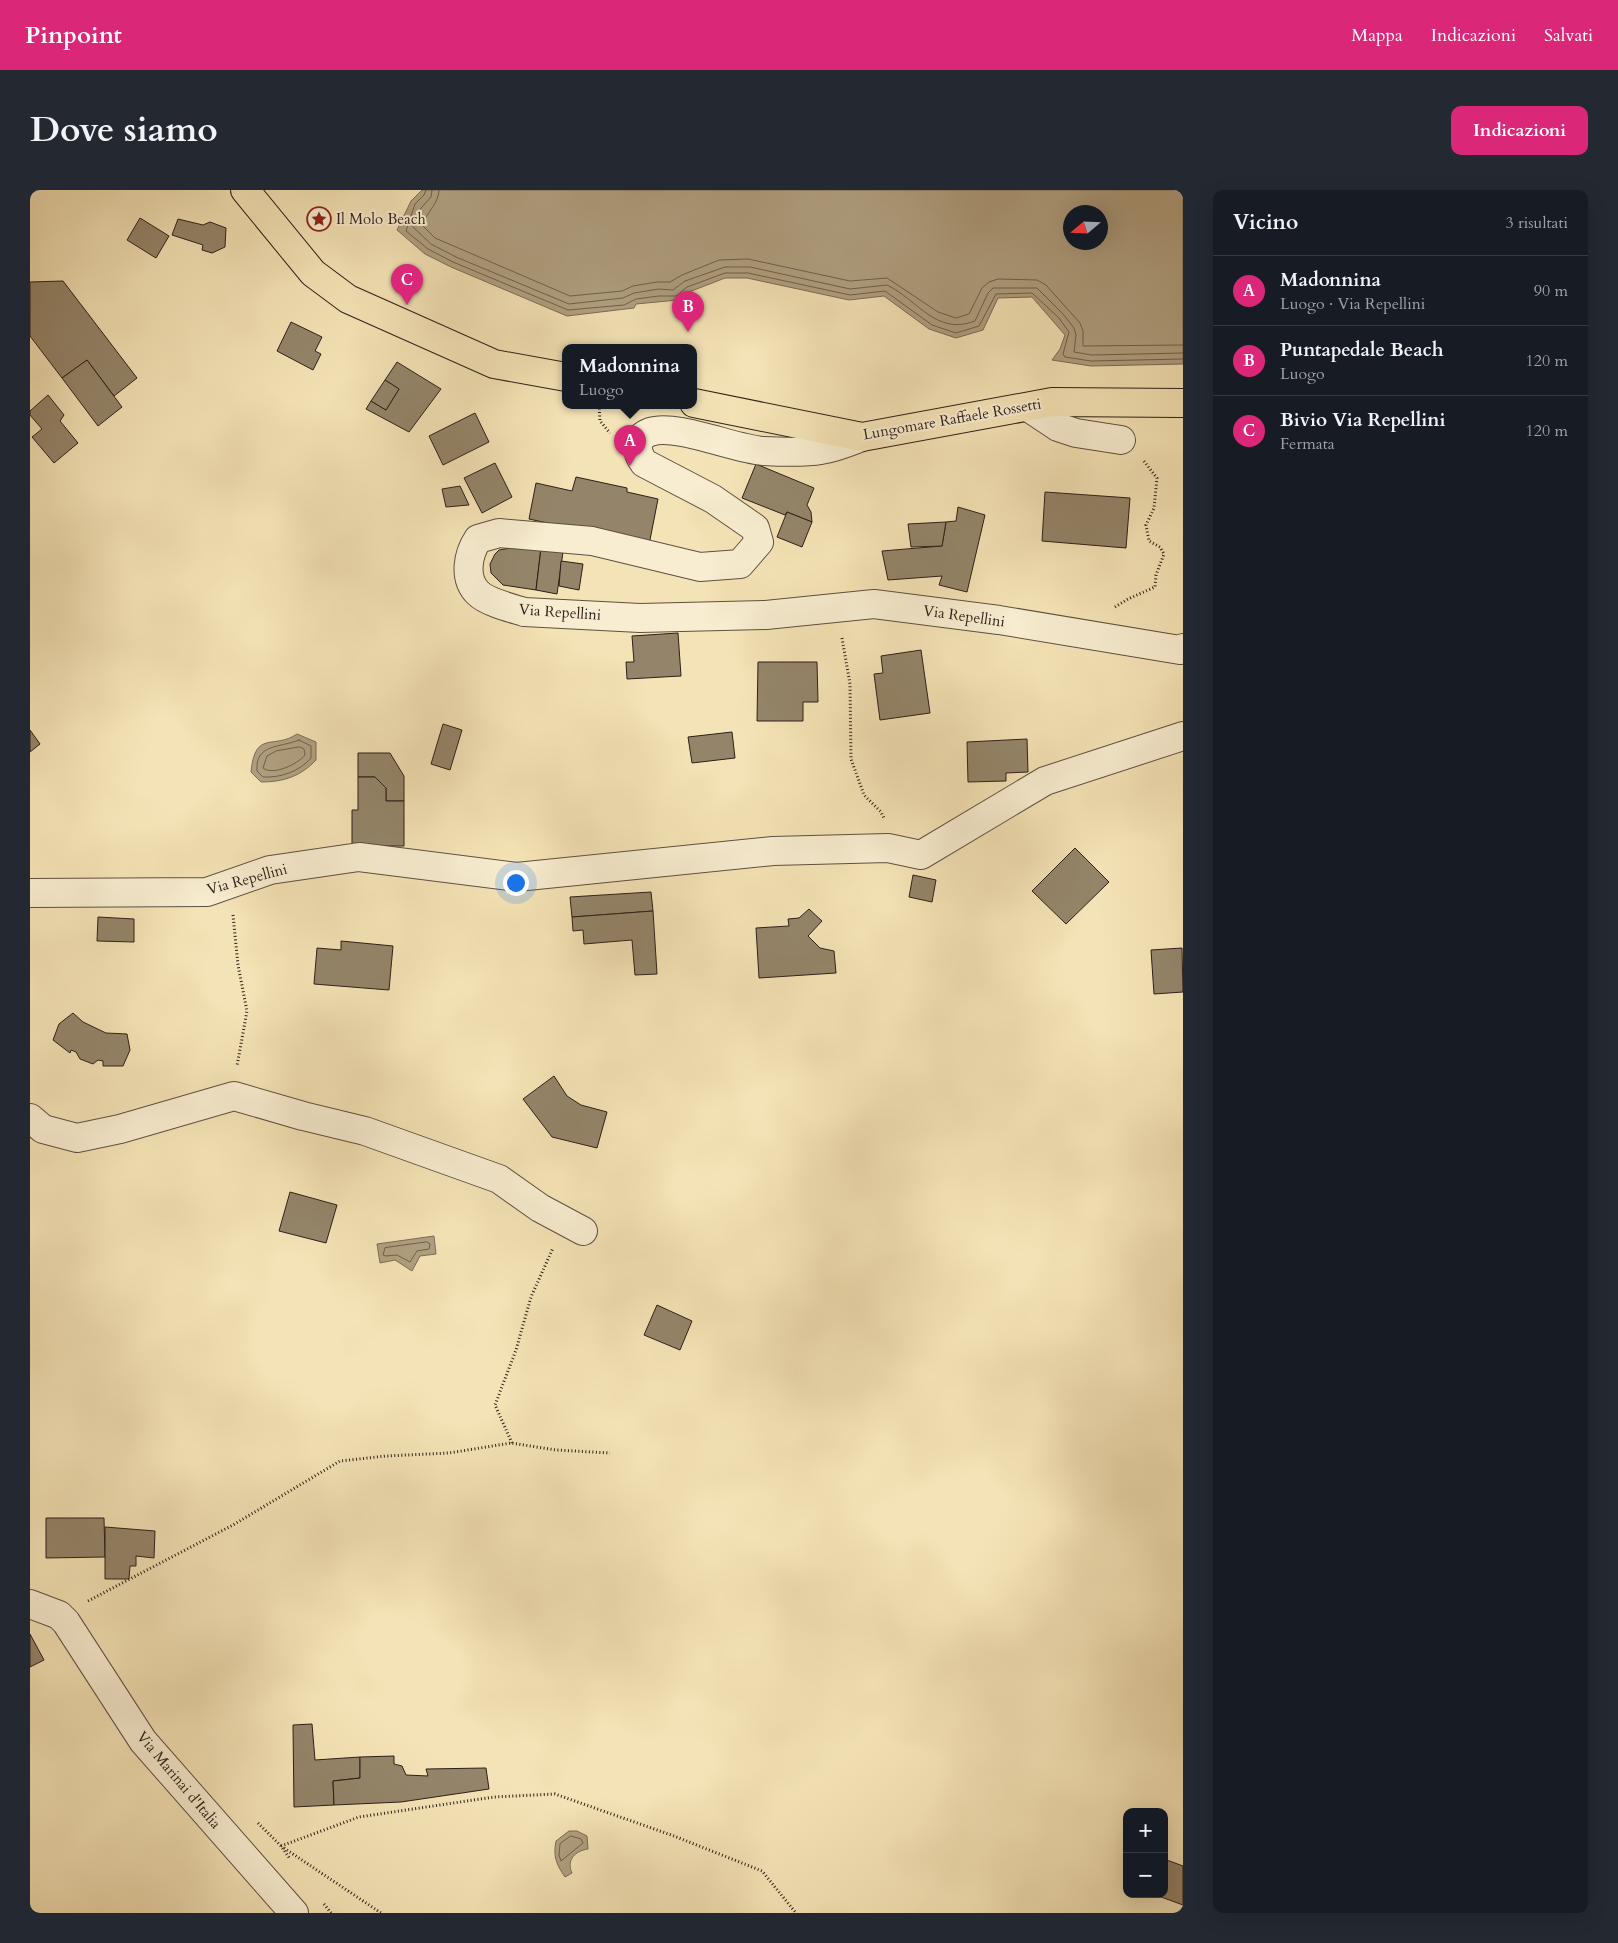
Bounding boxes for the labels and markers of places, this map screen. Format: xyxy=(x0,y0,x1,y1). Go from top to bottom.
place icon: Il Molo Beach xyxy=(306,206,332,232)
place label: Il Molo Beach xyxy=(336,209,426,229)
pin: C xyxy=(391,264,423,305)
pin: B xyxy=(672,291,704,332)
pin: A xyxy=(614,425,646,466)

